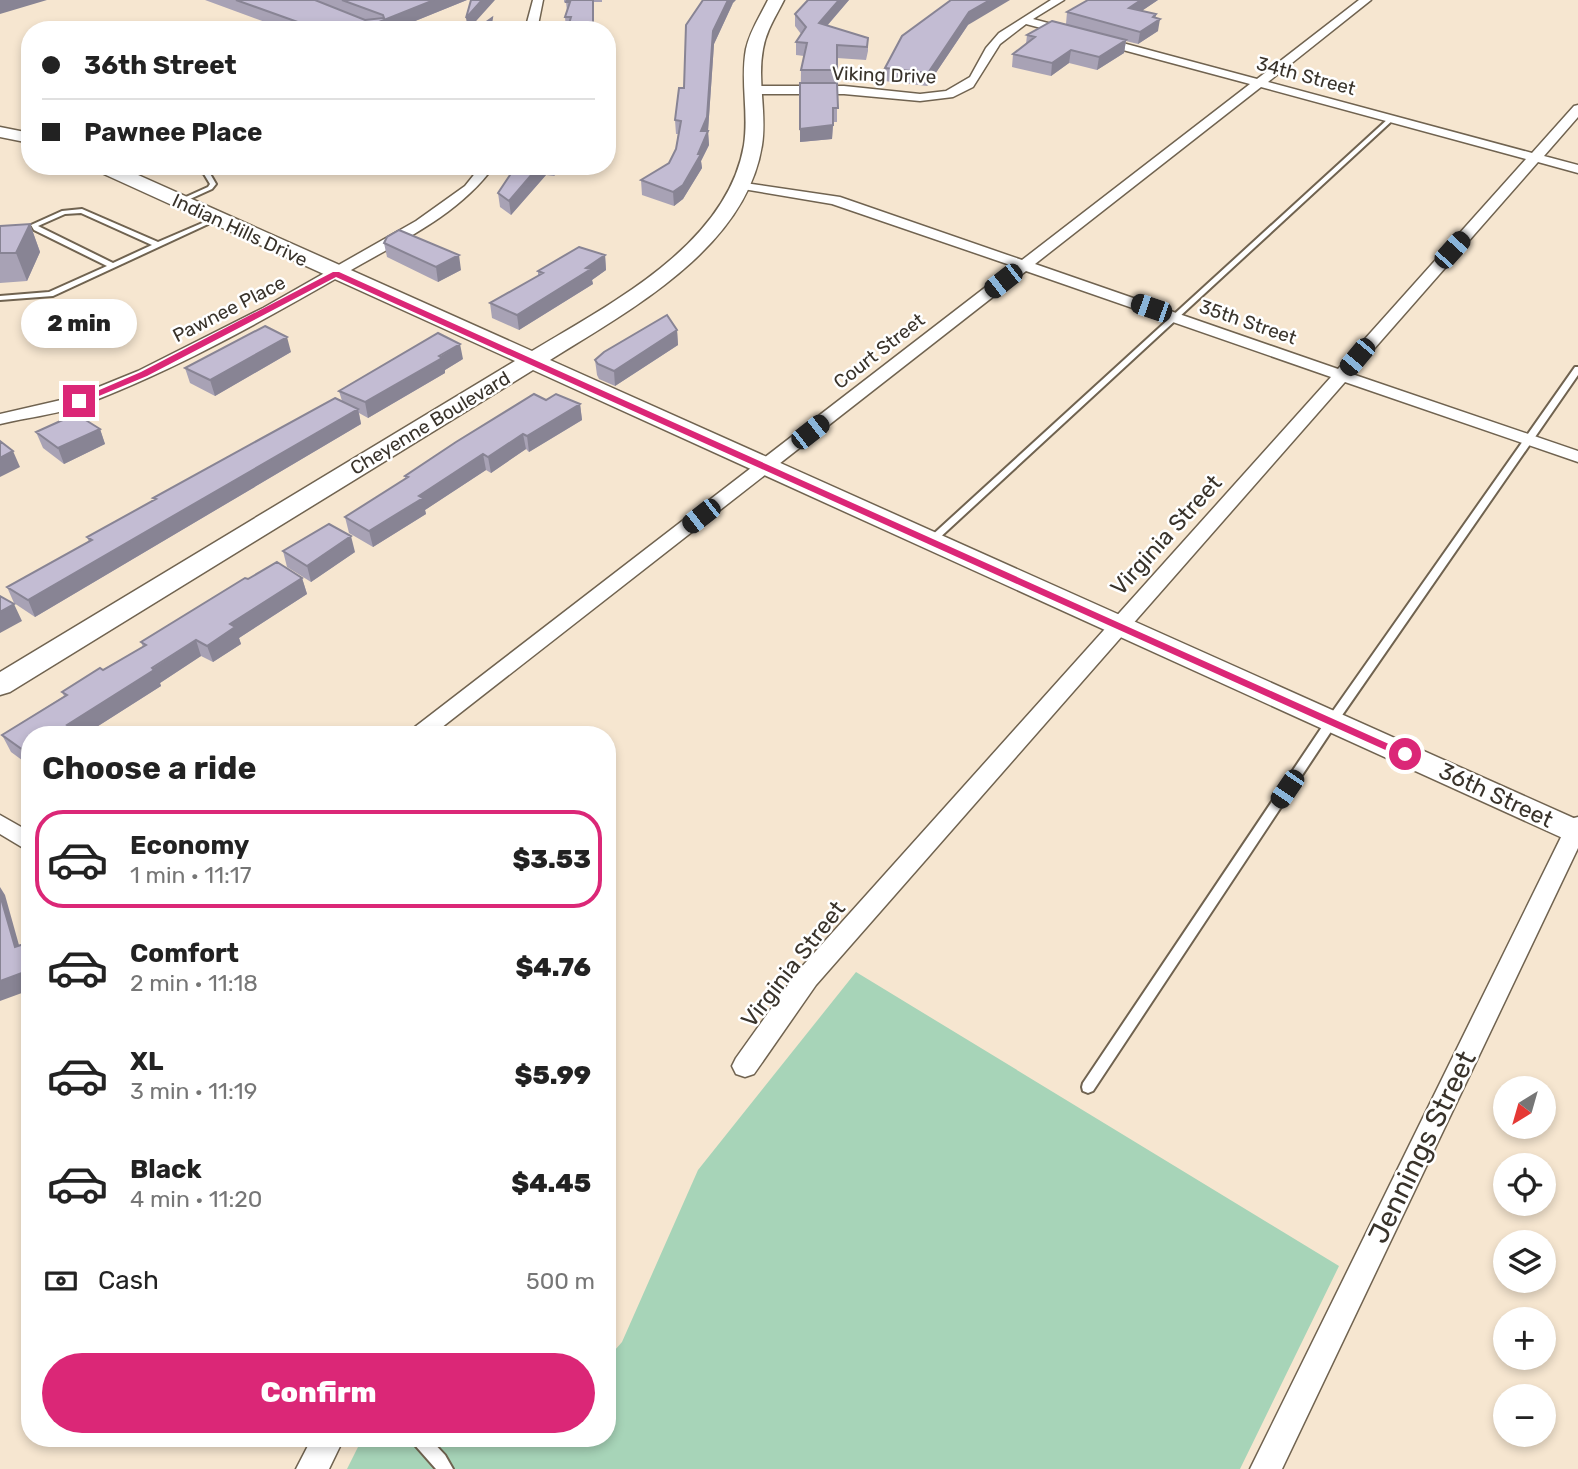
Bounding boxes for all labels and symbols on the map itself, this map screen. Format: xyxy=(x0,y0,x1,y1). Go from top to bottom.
street label: 34th Street xyxy=(1254,52,1359,100)
street label: Viking Drive xyxy=(831,62,937,88)
street label: Indian Hills Drive xyxy=(169,189,311,271)
car xyxy=(1431,227,1474,273)
car xyxy=(980,260,1027,302)
street label: Pawnee Place xyxy=(169,271,289,347)
car xyxy=(1128,291,1175,325)
street label: 35th Street xyxy=(1196,295,1300,350)
callout: 2 min xyxy=(21,300,137,348)
street label: Court Street xyxy=(829,308,930,394)
car xyxy=(1336,334,1379,380)
street label: Cheyenne Boulevard xyxy=(346,366,514,480)
route end xyxy=(63,385,95,417)
car xyxy=(787,411,834,453)
street label: Virginia Street xyxy=(1105,469,1227,601)
car xyxy=(678,495,725,537)
route start xyxy=(1389,738,1421,770)
street label: 36th Street xyxy=(1434,756,1558,834)
car xyxy=(1267,766,1308,812)
street label: Virginia Street xyxy=(735,895,851,1033)
street label: Jennings Street xyxy=(1361,1045,1483,1249)
north arrow xyxy=(1493,1076,1556,1139)

